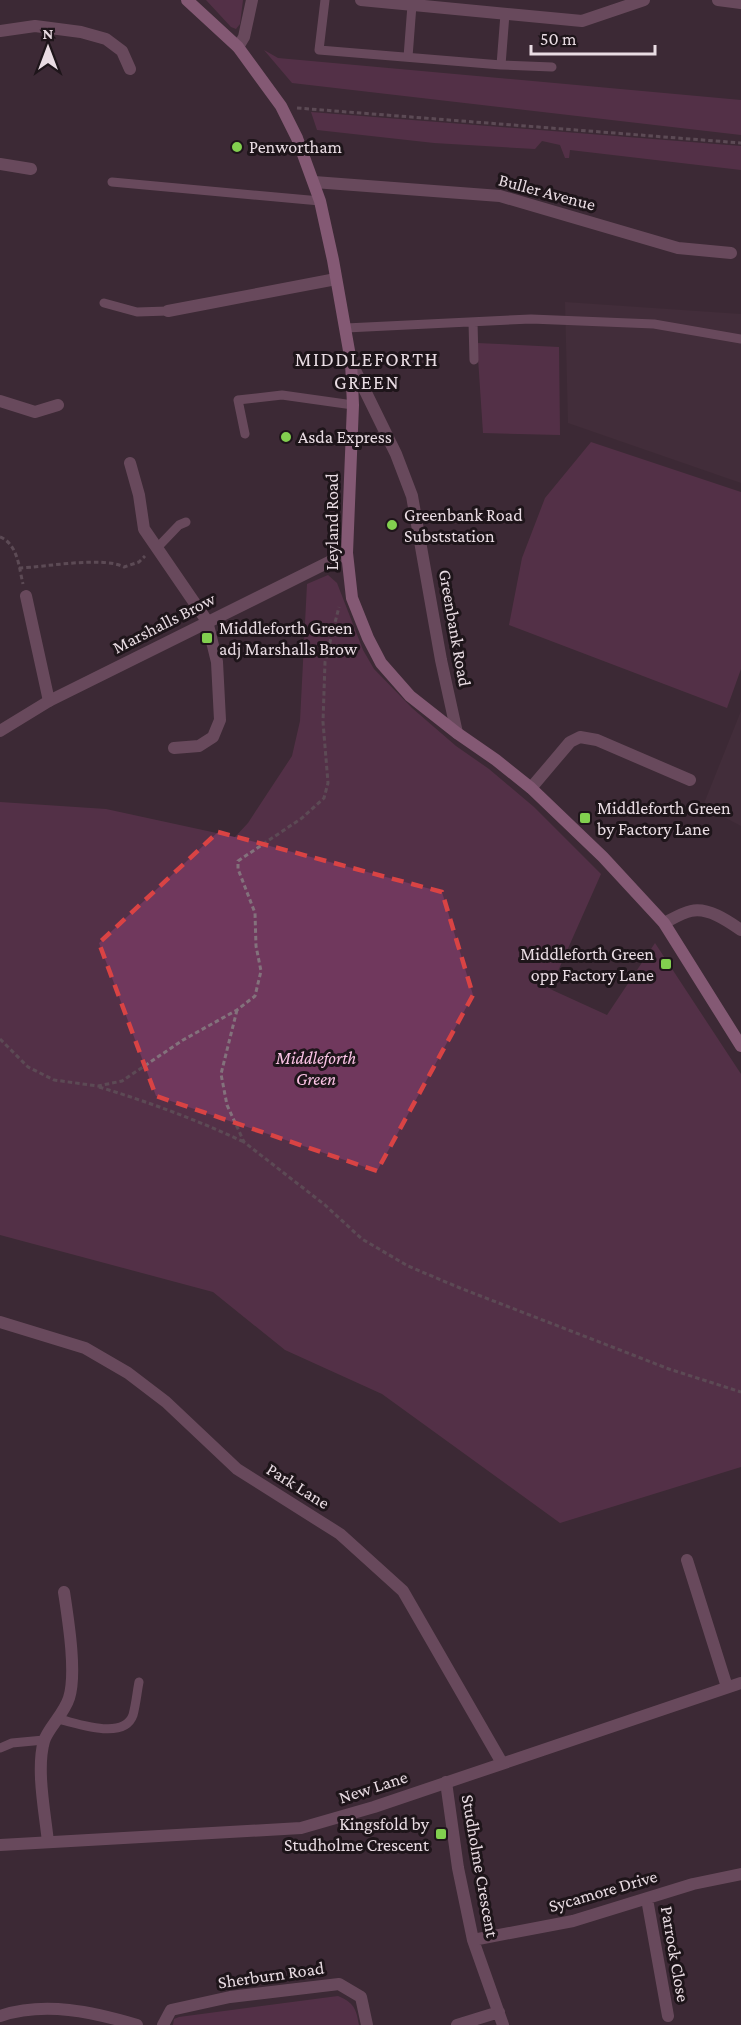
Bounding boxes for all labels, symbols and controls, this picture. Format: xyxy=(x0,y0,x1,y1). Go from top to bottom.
north arrow xyxy=(18,18,78,78)
scale bar xyxy=(531,18,656,56)
text: N xyxy=(43,25,54,42)
text: 50 m xyxy=(540,29,577,49)
place label: Penwortham xyxy=(249,137,343,157)
marker: Penwortham xyxy=(230,140,244,154)
street label: Buller Avenue xyxy=(496,169,598,215)
district label: MIDDLEFORTH GREEN xyxy=(295,348,439,393)
place label: Asda Express xyxy=(298,427,392,447)
marker: Asda Express xyxy=(279,430,293,444)
street label: Leyland Road xyxy=(322,473,342,571)
place label: Greenbank Road Subststation xyxy=(404,505,523,546)
marker: Greenbank Road Subststation xyxy=(385,518,399,532)
street label: Greenbank Road xyxy=(435,568,475,689)
street label: Marshalls Brow xyxy=(109,588,219,657)
place label: Middleforth Green adj Marshalls Brow xyxy=(219,618,358,660)
marker: Middleforth Green adj Marshalls Brow xyxy=(200,631,214,645)
place label: Middleforth Green by Factory Lane xyxy=(597,798,731,839)
marker: Middleforth Green by Factory Lane xyxy=(578,811,592,825)
place label: Middleforth Green opp Factory Lane xyxy=(520,944,654,985)
marker: Middleforth Green opp Factory Lane xyxy=(659,957,673,971)
park label: Middleforth Green xyxy=(275,1048,357,1089)
street label: Park Lane xyxy=(263,1459,333,1513)
street label: New Lane xyxy=(336,1766,410,1807)
street label: Studholme Crescent xyxy=(458,1793,503,1940)
place label: Kingsfold by Studholme Crescent xyxy=(284,1814,430,1855)
marker: Kingsfold by Studholme Crescent xyxy=(434,1827,448,1841)
street label: Sycamore Drive xyxy=(546,1866,660,1916)
street label: Parrock Close xyxy=(657,1904,693,2004)
street label: Sherburn Road xyxy=(217,1958,326,1992)

